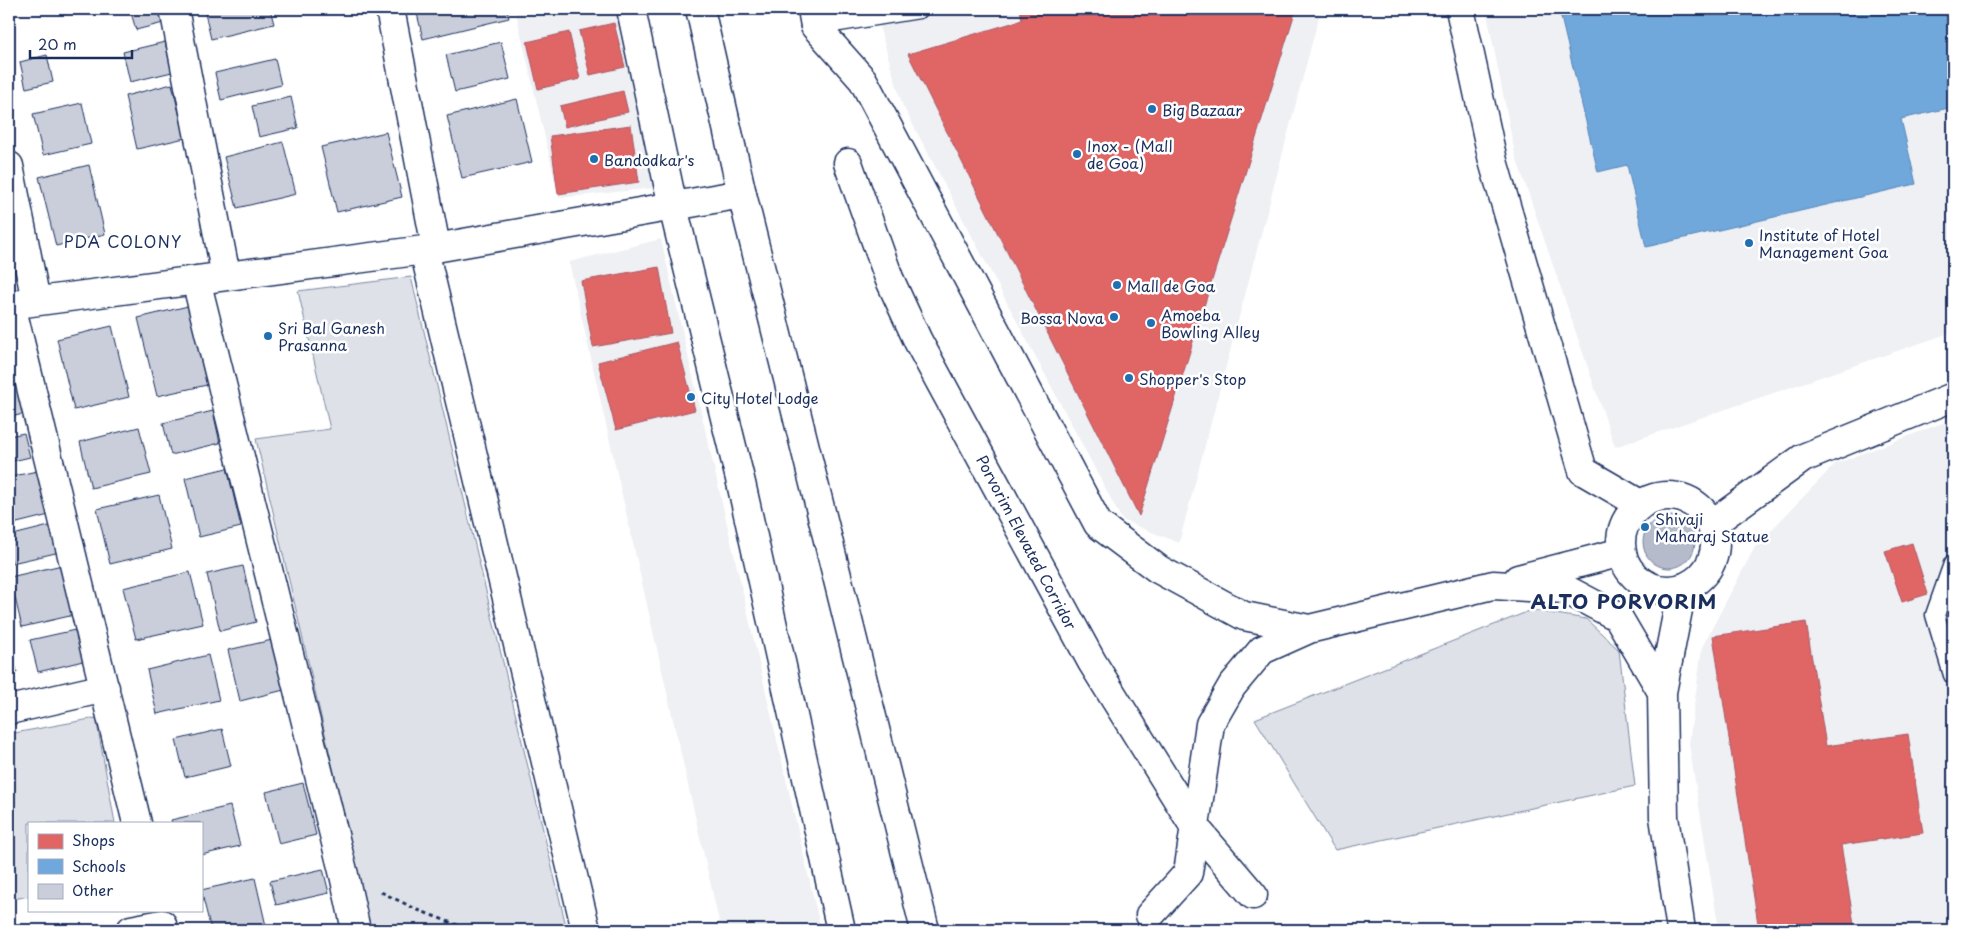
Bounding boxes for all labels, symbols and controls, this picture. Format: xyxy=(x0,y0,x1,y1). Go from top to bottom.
scale bar xyxy=(30,28,132,60)
text: 20 m xyxy=(38,32,77,55)
place label: Big Bazaar xyxy=(1162,98,1242,121)
marker: Big Bazaar xyxy=(1146,103,1158,115)
place label: Inox - (Mall de Goa) xyxy=(1087,134,1172,174)
place label: Bandodkar's xyxy=(604,148,695,171)
marker: Inox - (Mall de Goa) xyxy=(1071,148,1083,160)
marker: Bandodkar's xyxy=(588,153,600,165)
place label: Institute of Hotel Management Goa xyxy=(1759,223,1889,263)
district label: PDA COLONY xyxy=(64,229,182,253)
marker: Institute of Hotel Management Goa xyxy=(1743,237,1755,249)
place label: Mall de Goa xyxy=(1127,274,1216,297)
marker: Mall de Goa xyxy=(1111,279,1123,291)
place label: Amoeba Bowling Alley xyxy=(1161,303,1260,343)
place label: Bossa Nova xyxy=(1020,306,1105,329)
marker: Bossa Nova xyxy=(1108,311,1120,323)
place label: Sri Bal Ganesh Prasanna xyxy=(278,316,385,356)
marker: Amoeba Bowling Alley xyxy=(1145,317,1157,329)
marker: Sri Bal Ganesh Prasanna xyxy=(262,330,274,342)
place label: Shopper's Stop xyxy=(1139,367,1246,390)
marker: Shopper's Stop xyxy=(1123,372,1135,384)
place label: City Hotel Lodge xyxy=(701,386,819,409)
marker: City Hotel Lodge xyxy=(685,391,697,403)
street label: Porvorim Elevated Corridor xyxy=(971,450,1083,634)
place label: Shivaji Maharaj Statue xyxy=(1655,507,1769,547)
marker: Shivaji Maharaj Statue xyxy=(1639,521,1651,533)
district label: ALTO PORVORIM xyxy=(1531,586,1717,616)
legend xyxy=(28,822,202,912)
text: Shops xyxy=(72,828,115,851)
text: Schools xyxy=(72,854,126,877)
text: Other xyxy=(72,878,113,901)

